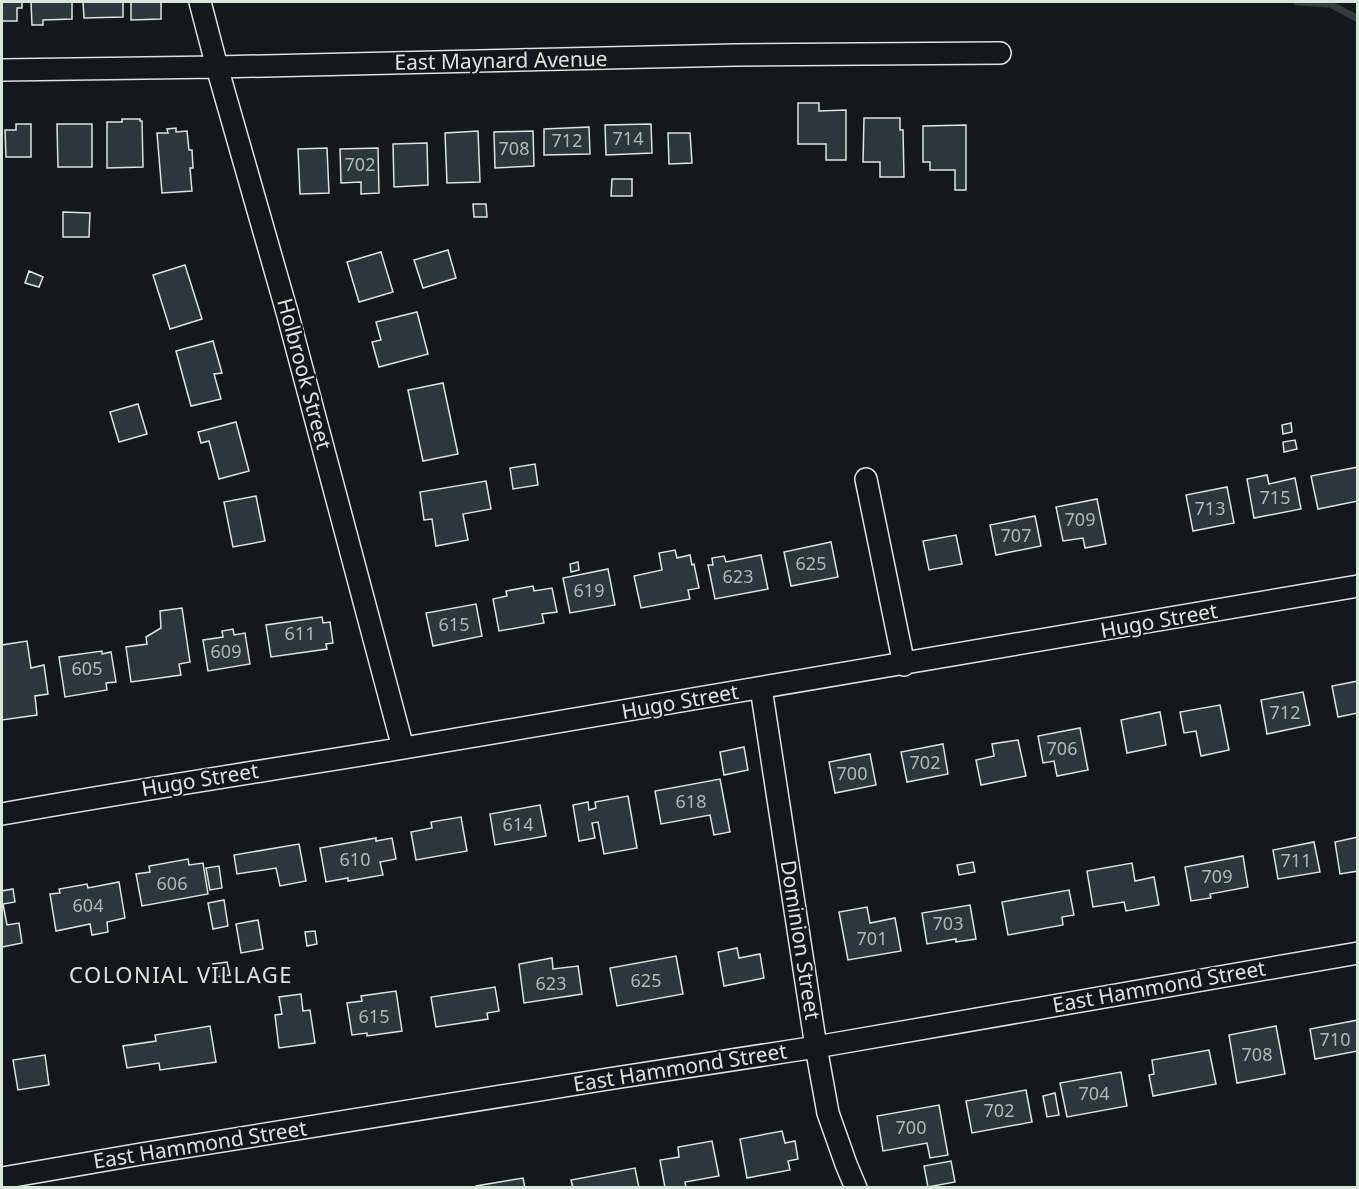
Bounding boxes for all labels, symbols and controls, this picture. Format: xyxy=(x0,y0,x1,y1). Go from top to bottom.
street label: East Maynard Avenue xyxy=(394,44,608,76)
house number: 714 xyxy=(613,126,643,150)
house number: 712 xyxy=(552,128,582,152)
house number: 708 xyxy=(499,136,529,160)
house number: 702 xyxy=(345,152,375,176)
street label: Holbrook Street xyxy=(271,295,339,453)
house number: 715 xyxy=(1260,485,1290,509)
house number: 713 xyxy=(1195,496,1225,520)
house number: 709 xyxy=(1065,507,1095,531)
house number: 707 xyxy=(1001,523,1031,547)
house number: 625 xyxy=(796,551,826,575)
house number: 623 xyxy=(723,564,753,588)
house number: 619 xyxy=(574,578,604,602)
street label: Hugo Street xyxy=(1098,596,1220,644)
house number: 615 xyxy=(439,612,469,636)
house number: 611 xyxy=(285,621,315,645)
house number: 609 xyxy=(211,639,241,663)
house number: 605 xyxy=(72,656,102,680)
street label: Hugo Street xyxy=(619,677,741,725)
house number: 712 xyxy=(1270,700,1300,724)
house number: 706 xyxy=(1047,736,1077,760)
house number: 702 xyxy=(910,750,940,774)
street label: Hugo Street xyxy=(139,756,261,802)
house number: 700 xyxy=(837,761,867,785)
house number: 618 xyxy=(676,789,706,813)
house number: 614 xyxy=(503,812,533,836)
house number: 610 xyxy=(340,847,370,871)
house number: 711 xyxy=(1281,848,1311,872)
street label: Dominion Street xyxy=(775,858,827,1022)
house number: 709 xyxy=(1202,864,1232,888)
house number: 606 xyxy=(157,871,187,895)
house number: 604 xyxy=(73,893,103,917)
house number: 703 xyxy=(933,911,963,935)
house number: 701 xyxy=(857,926,887,950)
street label: East Hammond Street xyxy=(1050,953,1268,1019)
district label: COLONIAL VILLAGE xyxy=(69,959,293,989)
house number: 625 xyxy=(631,968,661,992)
house number: 623 xyxy=(536,971,566,995)
house number: 615 xyxy=(359,1004,389,1028)
house number: 710 xyxy=(1320,1027,1350,1051)
street label: East Hammond Street xyxy=(571,1036,789,1098)
house number: 708 xyxy=(1242,1042,1272,1066)
house number: 704 xyxy=(1079,1081,1109,1105)
house number: 702 xyxy=(984,1098,1014,1122)
street label: East Hammond Street xyxy=(91,1113,309,1175)
house number: 700 xyxy=(896,1115,926,1139)

